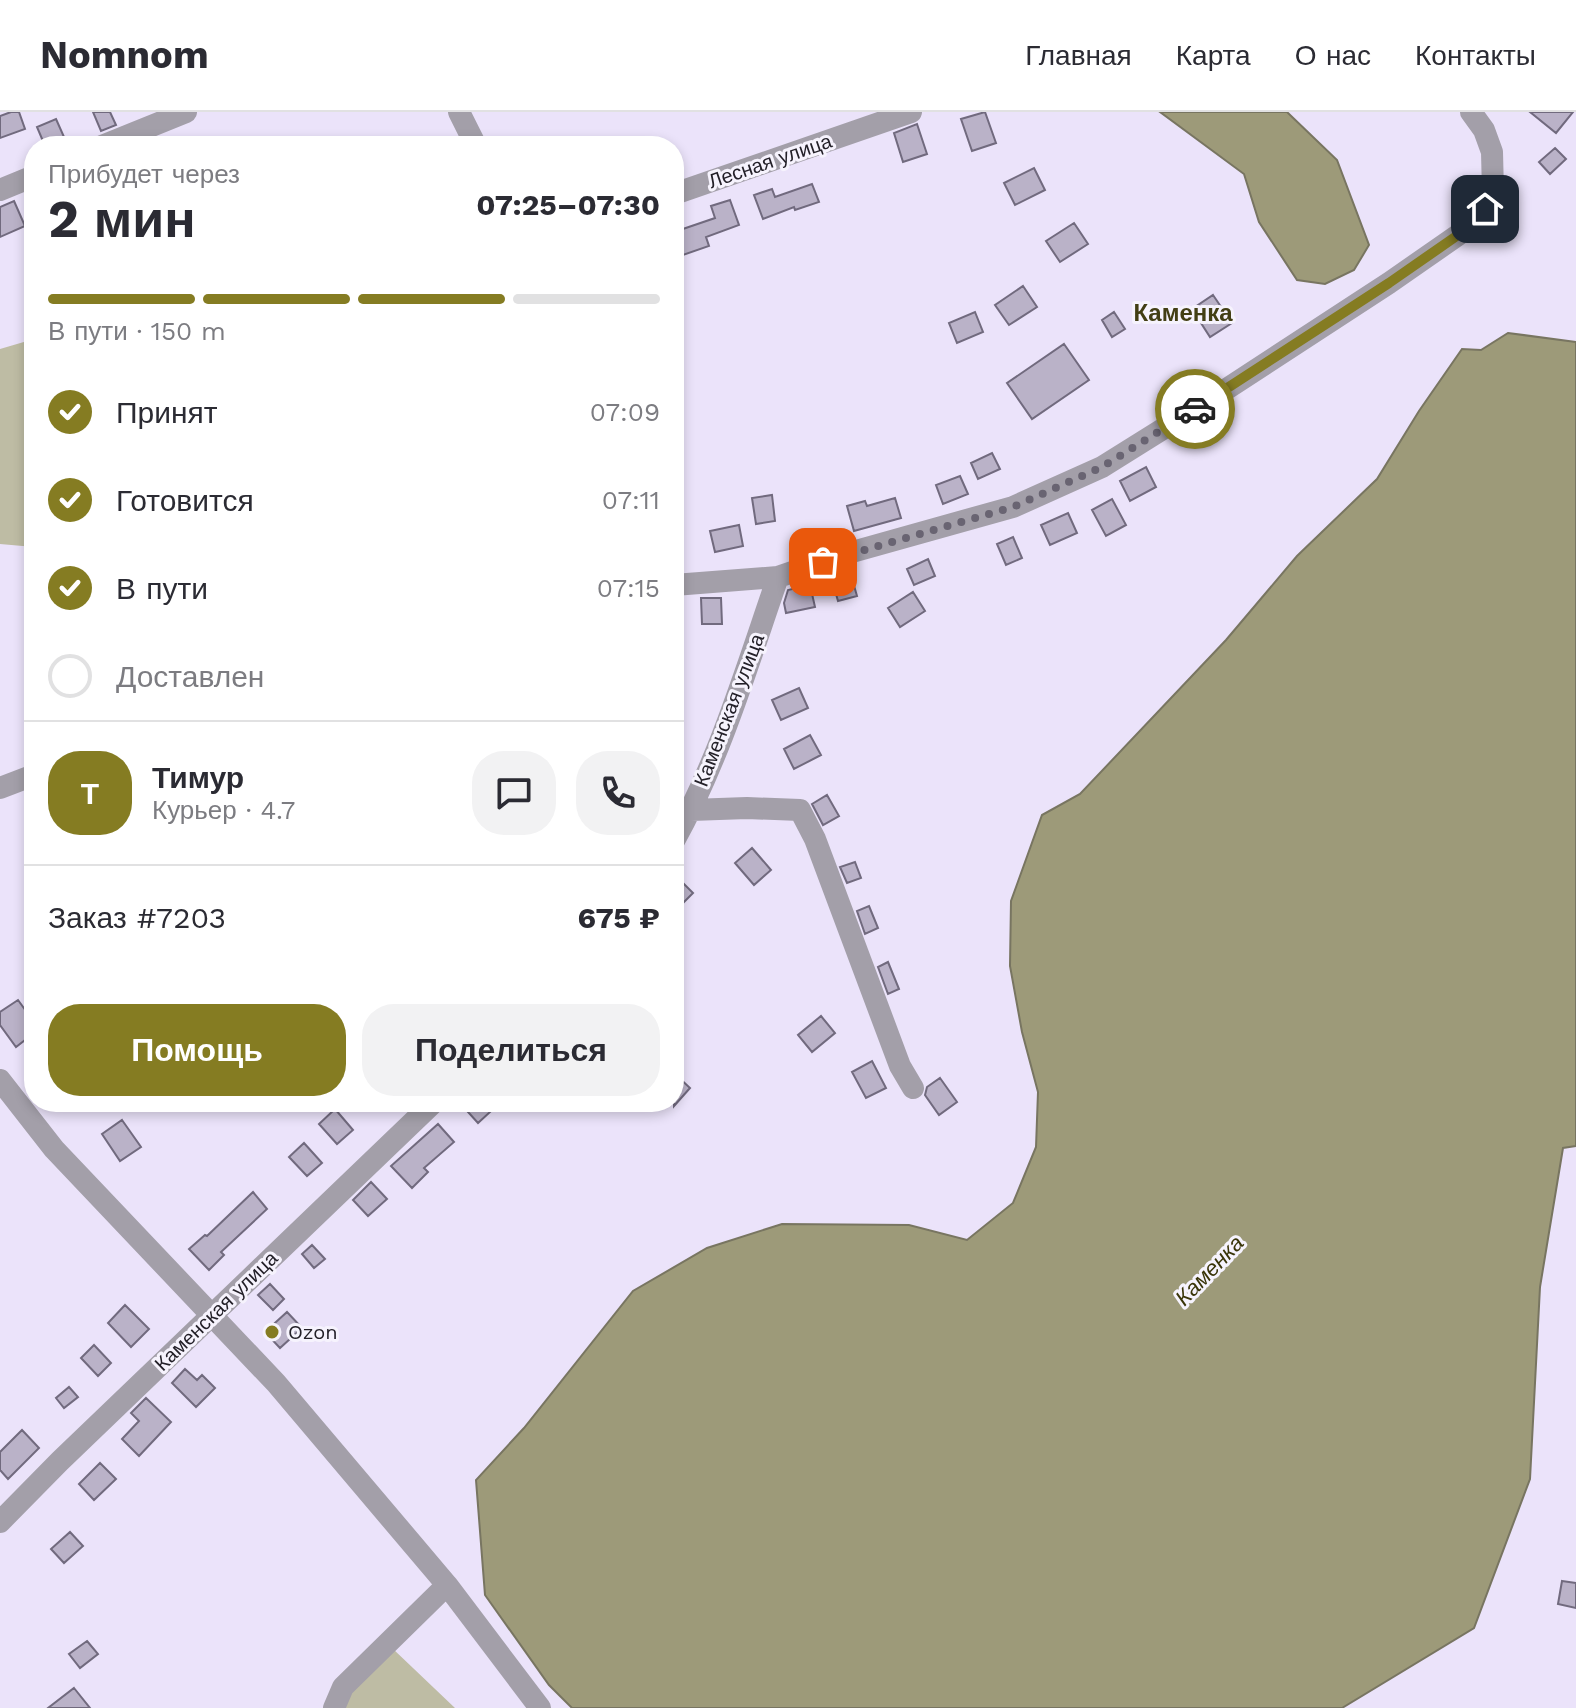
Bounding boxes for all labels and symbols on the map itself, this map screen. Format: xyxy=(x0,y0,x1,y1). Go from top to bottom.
street label: Лесная улица xyxy=(705,128,836,193)
pin xyxy=(1451,175,1519,243)
district label: Каменка xyxy=(1133,299,1233,327)
courier xyxy=(1155,369,1235,449)
pin xyxy=(789,528,857,596)
street label: Каменская улица xyxy=(689,629,769,790)
water label: Каменка xyxy=(1170,1230,1249,1310)
street label: Каменская улица xyxy=(150,1246,283,1376)
place label: Ozon xyxy=(288,1320,338,1344)
marker: Ozon xyxy=(263,1323,281,1341)

